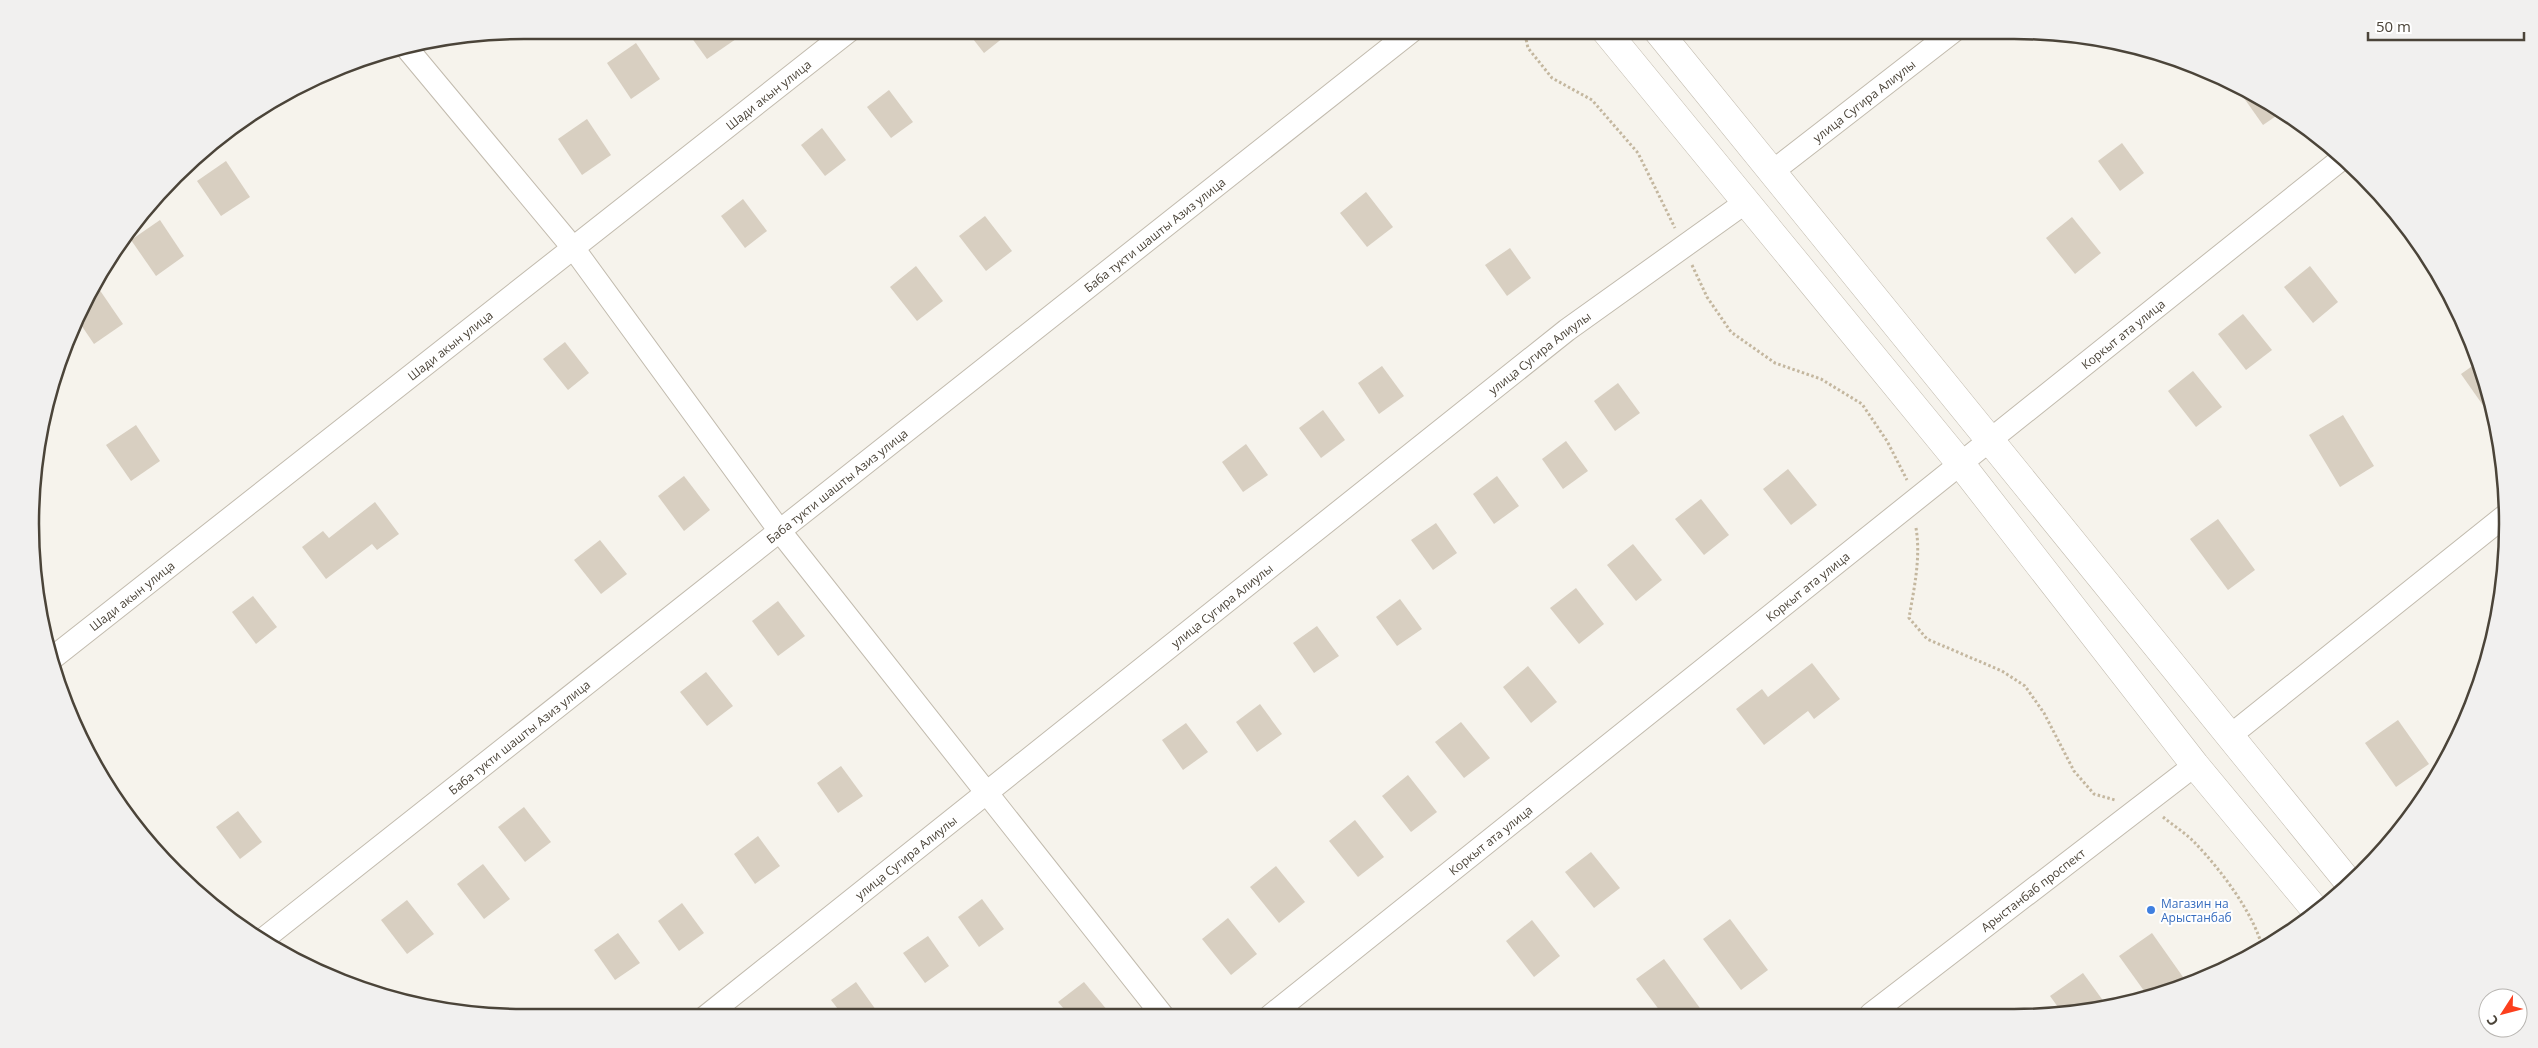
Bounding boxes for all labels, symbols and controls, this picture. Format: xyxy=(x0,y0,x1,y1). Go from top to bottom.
scale bar xyxy=(2368,10,2524,42)
text: 50 m xyxy=(2376,16,2411,36)
street label: улица Сугира Алиулы xyxy=(1809,55,1919,146)
street label: Шади акын улица xyxy=(722,56,814,133)
street label: Баба тукти шашты Азиз улица xyxy=(1080,173,1229,296)
street label: Коркыт ата улица xyxy=(2077,295,2168,373)
street label: Шади акын улица xyxy=(404,306,496,384)
street label: улица Сугира Алиулы xyxy=(1485,307,1594,398)
street label: Баба тукти шашты Азиз улица xyxy=(762,424,911,547)
street label: Коркыт ата улица xyxy=(1762,547,1853,625)
street label: Шади акын улица xyxy=(85,557,178,635)
street label: улица Сугира Алиулы xyxy=(1167,560,1276,651)
street label: Баба тукти шашты Азиз улица xyxy=(445,676,593,798)
street label: Коркыт ата улица xyxy=(1445,801,1536,879)
street label: улица Сугира Алиулы xyxy=(851,811,960,903)
street label: Арыстанбаб проспект xyxy=(1977,844,2089,935)
place label: Магазин на Арыстанбаб xyxy=(2161,895,2232,926)
marker: Магазин на Арыстанбаб xyxy=(2145,904,2157,916)
north arrow xyxy=(2478,988,2528,1038)
text: С xyxy=(2482,1012,2502,1030)

